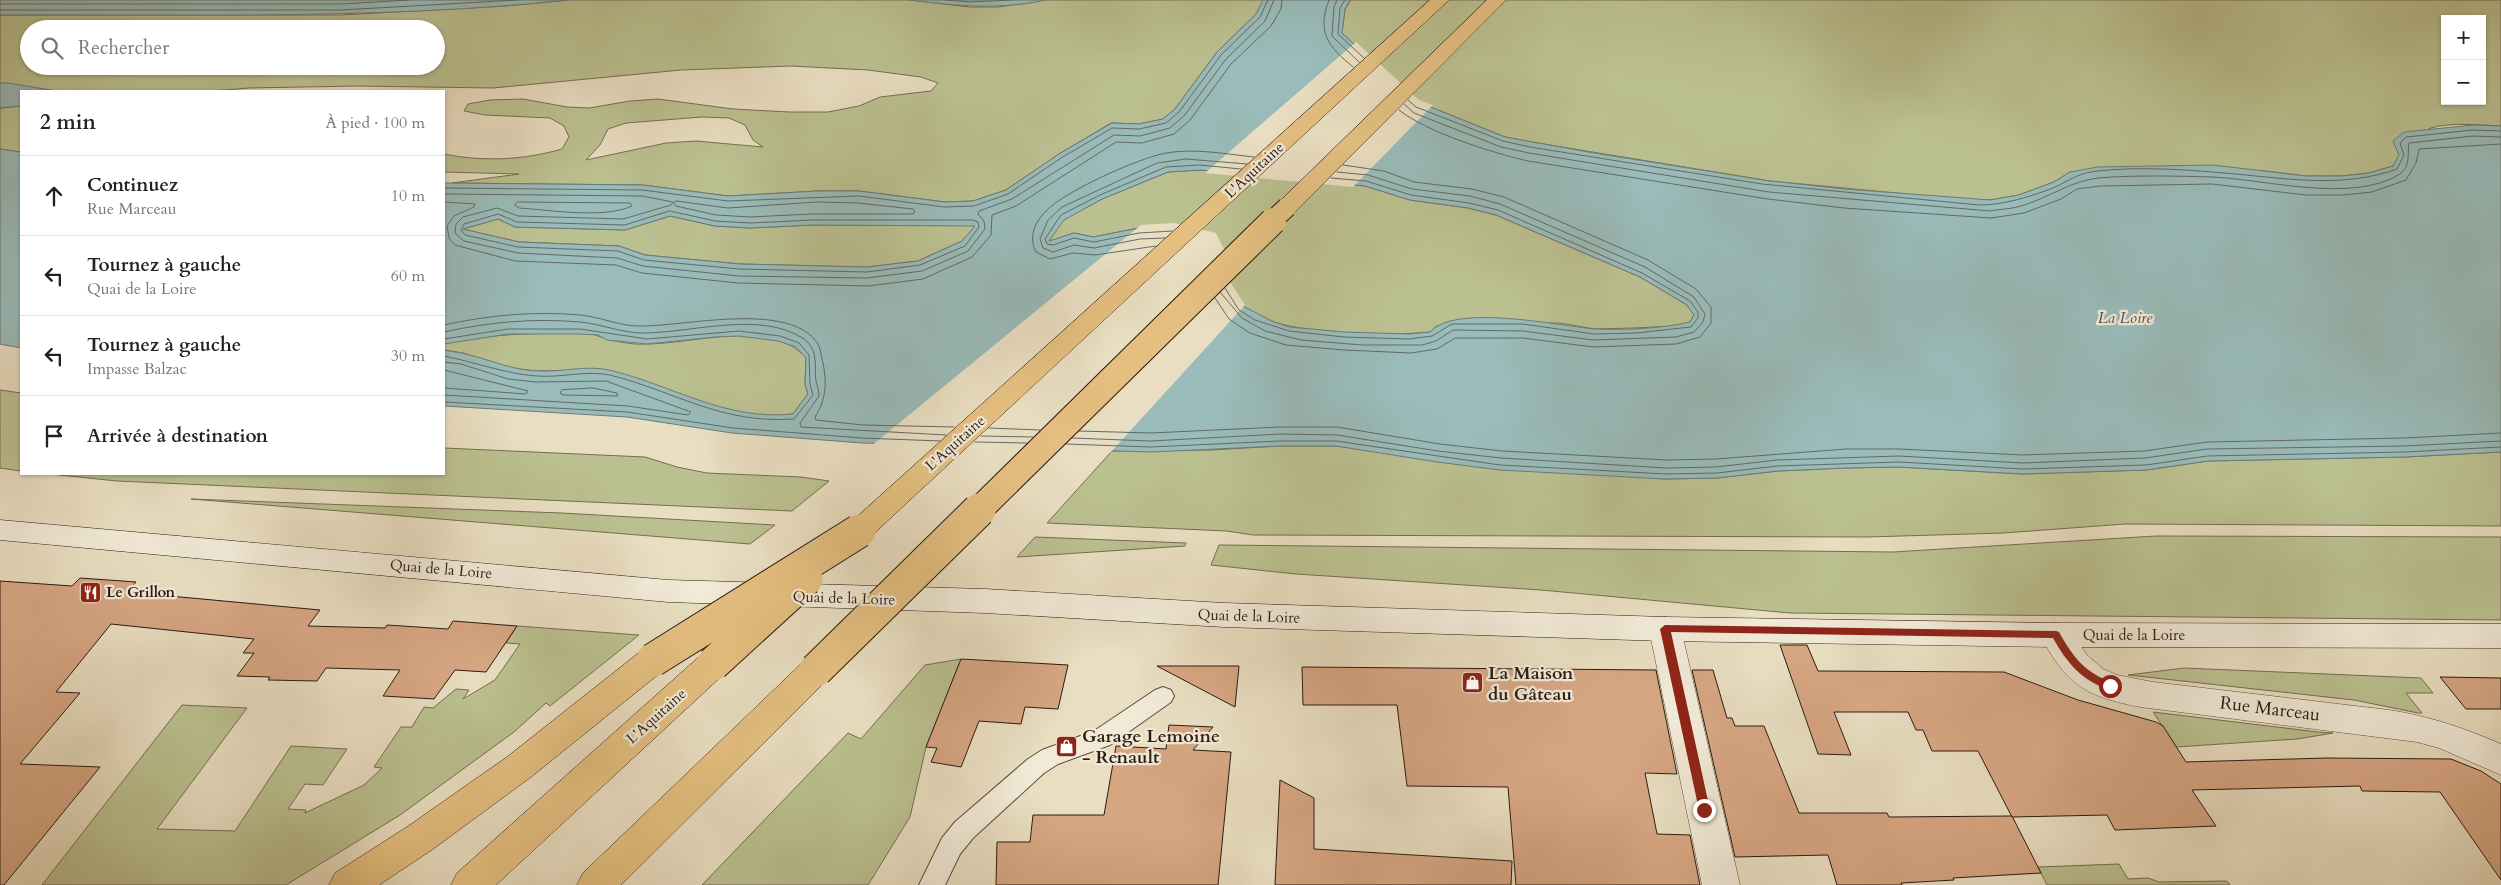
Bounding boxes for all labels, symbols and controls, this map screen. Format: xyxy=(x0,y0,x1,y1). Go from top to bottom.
map controls xyxy=(2441,15,2486,105)
button: + xyxy=(2441,15,2486,60)
search box xyxy=(20,20,445,75)
icon: search xyxy=(38,34,66,62)
text: Rechercher xyxy=(78,35,169,61)
button: − xyxy=(2441,60,2486,105)
text: 2 min xyxy=(40,108,96,137)
text: À pied · 100 m xyxy=(325,112,425,134)
street label: L'Aquitaine xyxy=(1220,137,1288,203)
text: Continuez xyxy=(87,172,178,198)
icon: ahead xyxy=(40,182,68,210)
text: 10 m xyxy=(391,185,425,207)
text: Rue Marceau xyxy=(87,198,177,220)
text: Tournez à gauche xyxy=(87,252,241,278)
icon: left xyxy=(40,262,68,290)
text: 60 m xyxy=(391,265,425,287)
text: Quai de la Loire xyxy=(87,278,197,300)
water label: La Loire xyxy=(2098,307,2153,329)
text: Tournez à gauche xyxy=(87,332,241,358)
icon: left xyxy=(40,342,68,370)
text: 30 m xyxy=(391,345,425,367)
text: Impasse Balzac xyxy=(87,358,187,380)
street label: L'Aquitaine xyxy=(921,411,989,475)
icon: arrive xyxy=(40,422,68,450)
text: Arrivée à destination xyxy=(87,423,268,449)
street label: Quai de la Loire xyxy=(389,555,493,583)
restaurant icon: Le Grillon xyxy=(78,580,102,604)
place label: Le Grillon xyxy=(106,582,176,602)
street label: Quai de la Loire xyxy=(792,586,896,610)
street label: Quai de la Loire xyxy=(1197,604,1301,628)
street label: Quai de la Loire xyxy=(2083,625,2186,645)
place label: La Maison du Gâteau xyxy=(1488,661,1574,707)
shop icon: La Maison du Gâteau xyxy=(1460,671,1484,695)
route start xyxy=(2099,675,2122,698)
street label: L'Aquitaine xyxy=(622,684,690,748)
street label: Rue Marceau xyxy=(2219,690,2322,728)
place label: Garage Lemoine - Renault xyxy=(1082,724,1220,770)
shop icon: Garage Lemoine - Renault xyxy=(1054,734,1078,758)
route end xyxy=(1693,799,1716,822)

